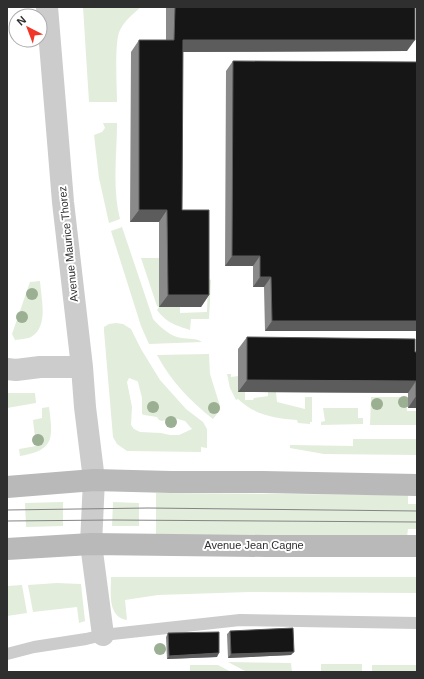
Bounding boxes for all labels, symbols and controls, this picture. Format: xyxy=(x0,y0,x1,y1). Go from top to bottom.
north arrow xyxy=(8,8,48,48)
text: N xyxy=(14,13,28,28)
street label: Avenue Maurice Thorez xyxy=(56,185,80,303)
street label: Avenue Jean Cagne xyxy=(204,539,304,551)

